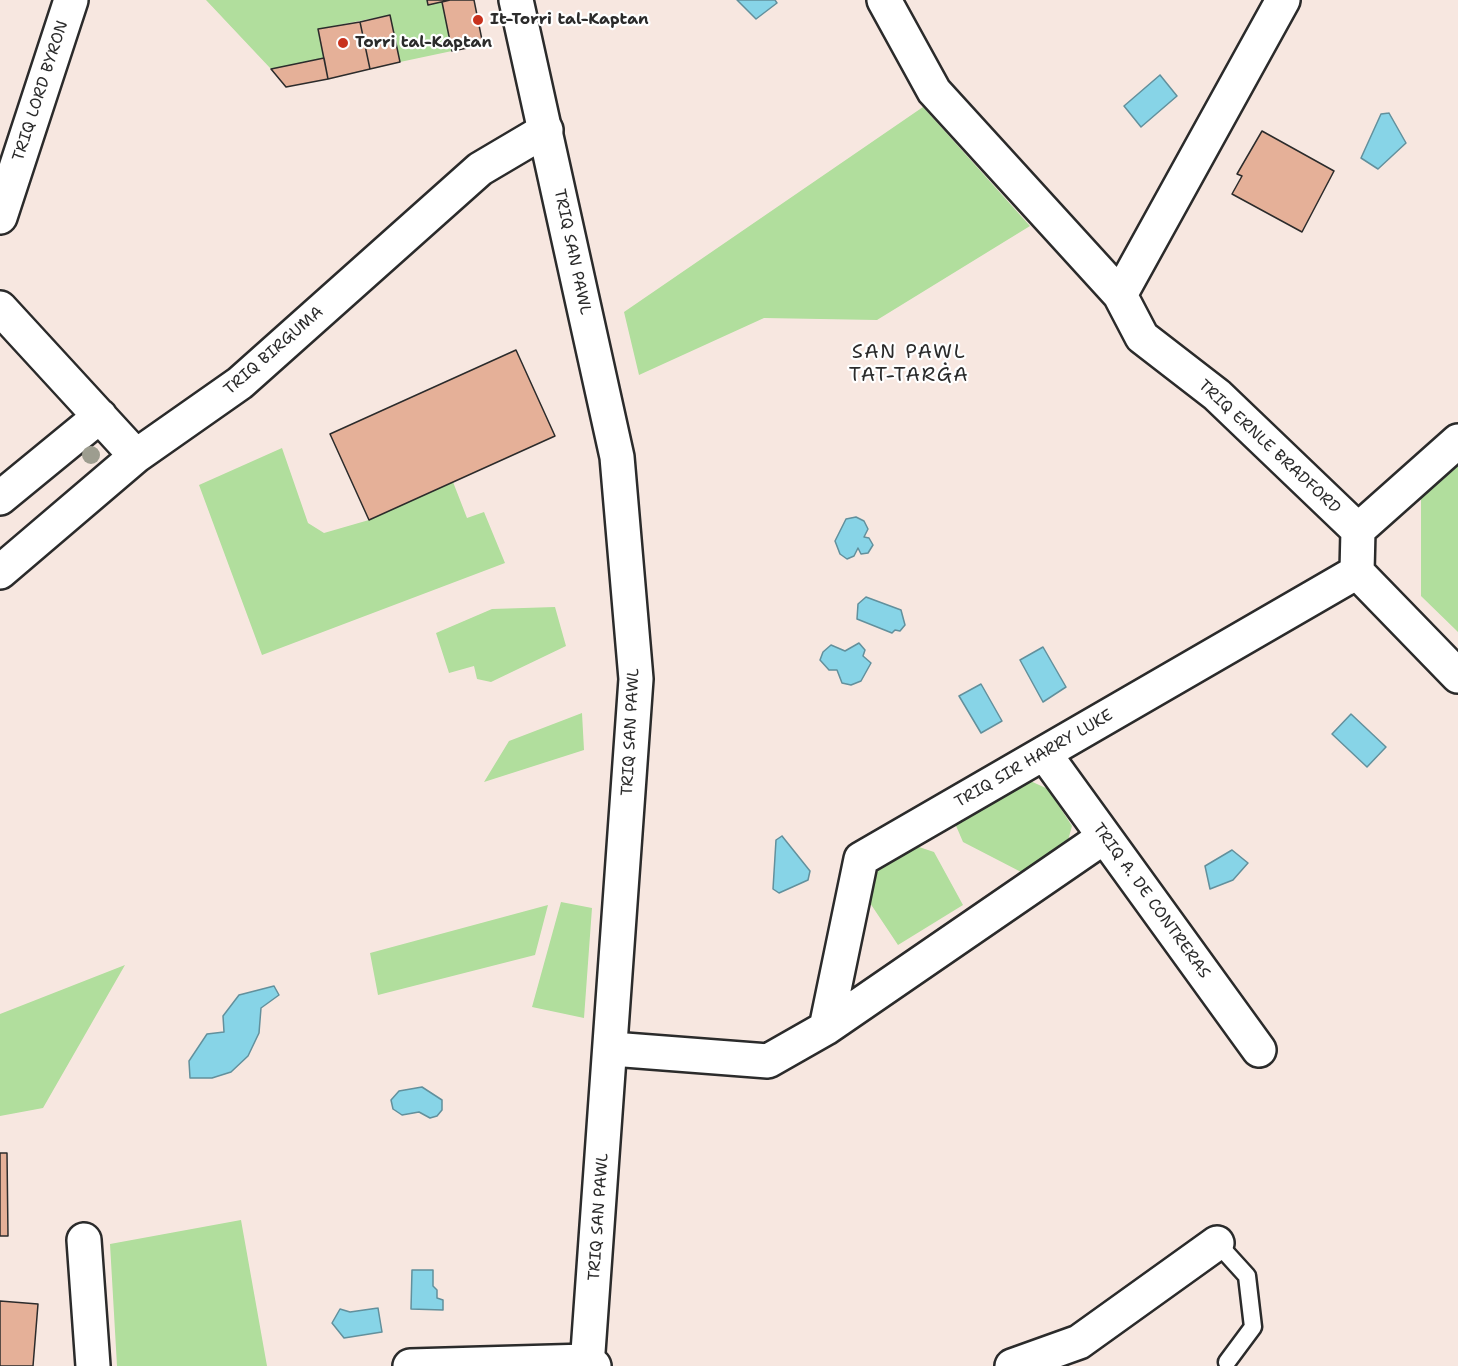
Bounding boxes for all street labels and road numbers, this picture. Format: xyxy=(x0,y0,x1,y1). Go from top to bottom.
street label: TRIQ LORD BYRON xyxy=(9,18,73,164)
street label: TRIQ SAN PAWL xyxy=(549,187,595,317)
street label: TRIQ BIRGUMA xyxy=(221,303,327,399)
street label: TRIQ ERNLE BRADFORD xyxy=(1194,376,1344,518)
street label: TRIQ SAN PAWL xyxy=(618,668,644,796)
street label: TRIQ SIR HARRY LUKE xyxy=(952,706,1116,812)
street label: TRIQ A. DE CONTRERAS xyxy=(1088,820,1214,982)
street label: TRIQ SAN PAWL xyxy=(585,1153,613,1281)

